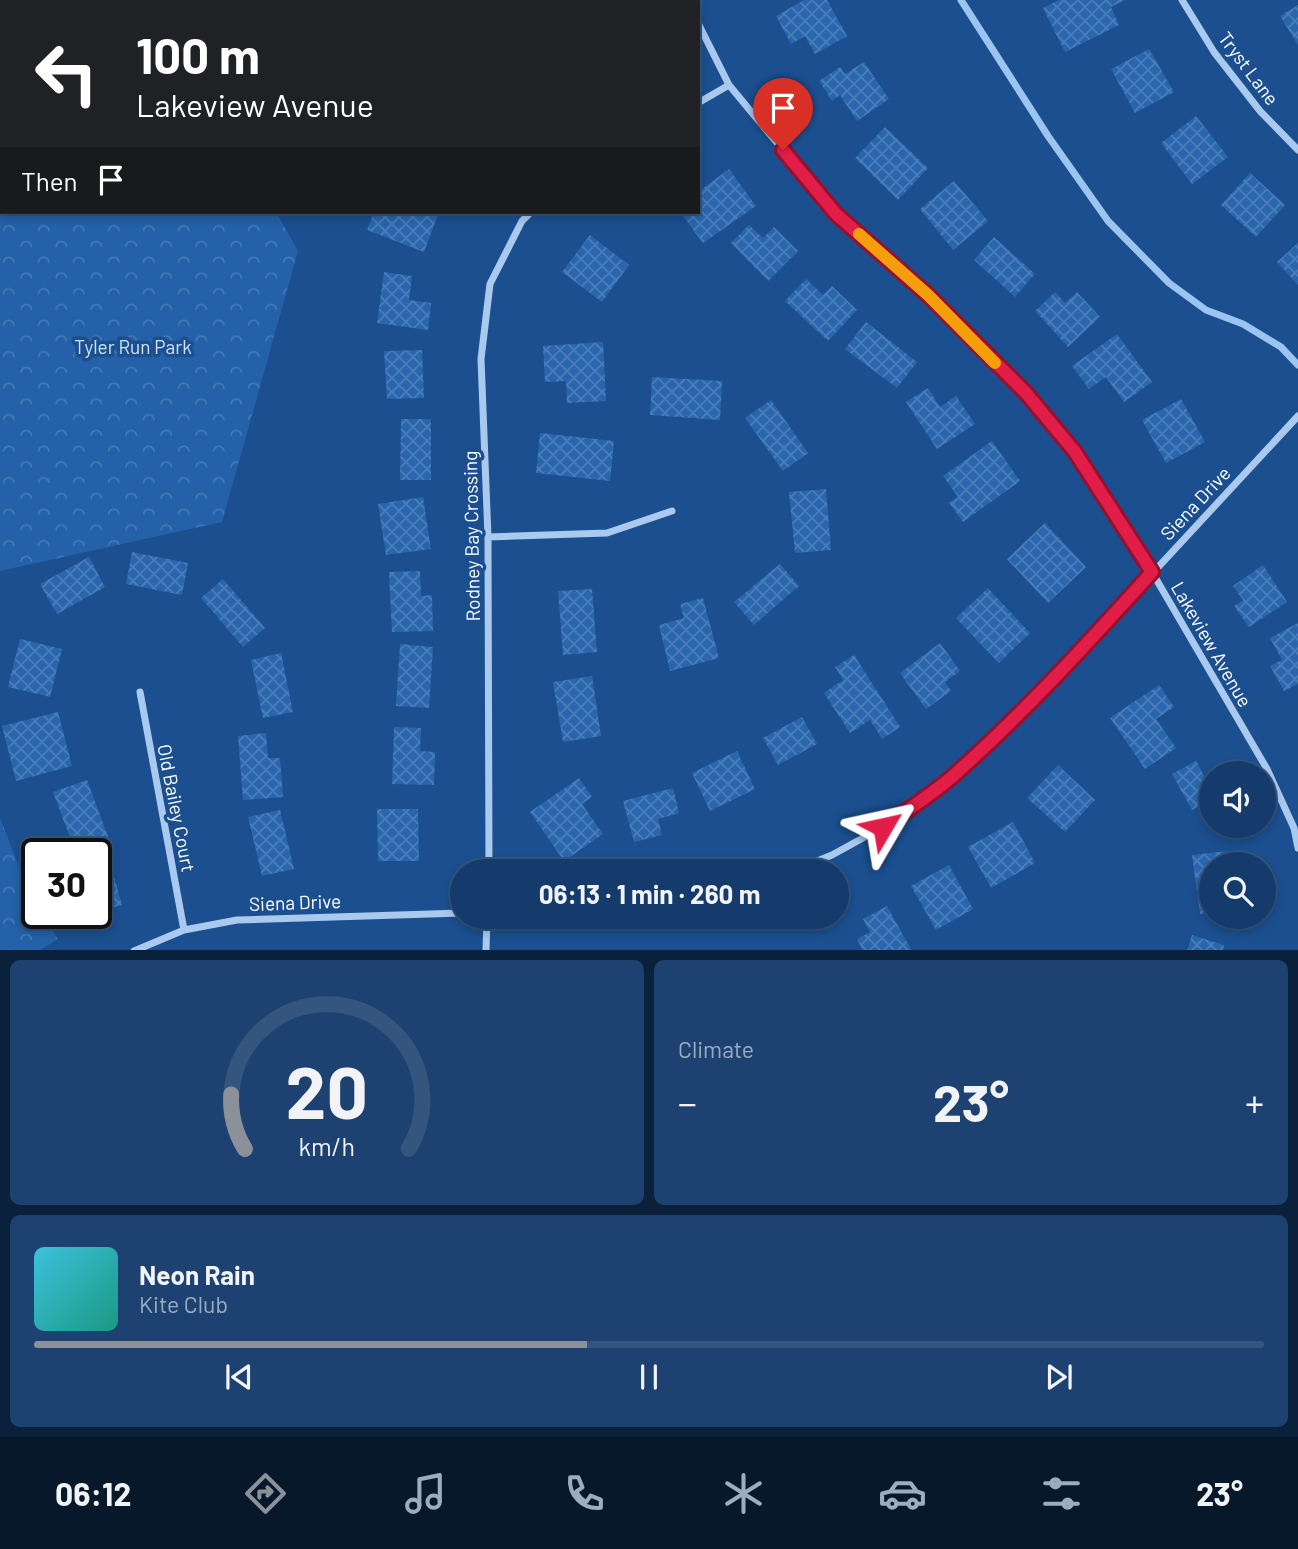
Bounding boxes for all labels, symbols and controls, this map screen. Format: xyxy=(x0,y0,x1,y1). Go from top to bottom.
text: 100 m xyxy=(136,25,260,84)
street label: Tryst Lane xyxy=(1214,27,1284,109)
icon: left xyxy=(21,28,112,119)
pin xyxy=(753,78,813,150)
text: Lakeview Avenue xyxy=(136,85,374,123)
icon: arrive xyxy=(764,89,802,127)
icon: arrive xyxy=(92,161,130,199)
text: Then xyxy=(21,165,78,196)
park label: Tyler Run Park xyxy=(74,335,192,358)
street label: Rodney Bay Crossing xyxy=(458,450,484,622)
street label: Siena Drive xyxy=(1155,461,1235,545)
street label: Lakeview Avenue xyxy=(1167,577,1257,711)
street label: Old Bailey Court xyxy=(153,742,201,874)
map controls xyxy=(1199,761,1276,929)
button: sound xyxy=(1199,761,1276,838)
position arrow xyxy=(846,790,920,864)
speed limit sign: 30 xyxy=(21,838,112,929)
button: search xyxy=(1199,852,1276,929)
text: 06:13 · 1 min · 260 m xyxy=(539,878,760,909)
street label: Siena Drive xyxy=(249,889,341,915)
text: Climate xyxy=(678,1035,754,1063)
text: 20 xyxy=(286,1046,368,1134)
text: 23° xyxy=(933,1070,1009,1132)
text: − xyxy=(678,1079,697,1125)
text: + xyxy=(1245,1079,1264,1125)
text: km/h xyxy=(299,1130,355,1160)
text: Neon Rain xyxy=(139,1259,255,1290)
text: Kite Club xyxy=(139,1290,228,1318)
icon: previous xyxy=(220,1358,258,1396)
icon: pause xyxy=(630,1358,668,1396)
icon: next xyxy=(1040,1358,1078,1396)
icon: directions xyxy=(241,1469,290,1518)
icon: music xyxy=(401,1469,450,1518)
icon: phone xyxy=(560,1469,609,1518)
icon: climate xyxy=(719,1469,768,1518)
icon: car xyxy=(878,1469,927,1518)
icon: filters xyxy=(1037,1469,1086,1518)
text: 06:12 xyxy=(55,1474,131,1512)
text: 23° xyxy=(1196,1474,1243,1512)

